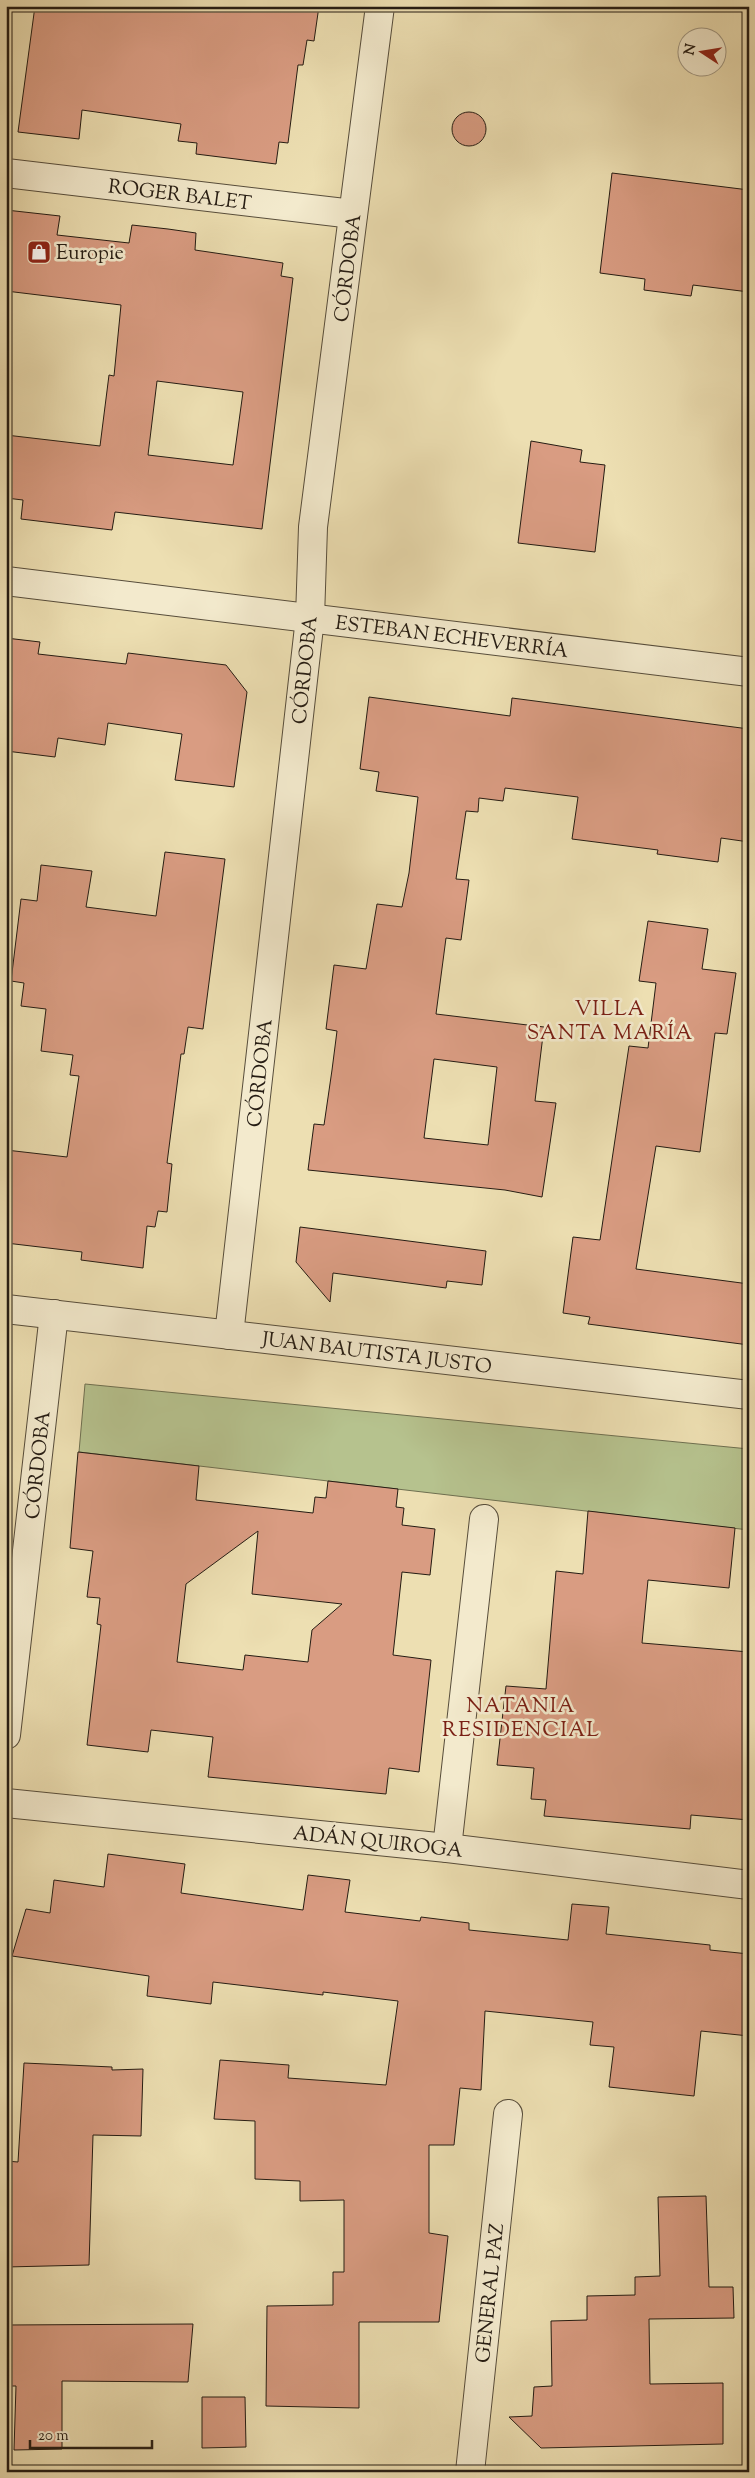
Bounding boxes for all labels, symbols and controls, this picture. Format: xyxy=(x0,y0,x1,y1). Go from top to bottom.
north arrow xyxy=(678,28,728,78)
text: N xyxy=(680,42,702,57)
street label: ROGER BALET xyxy=(106,173,253,220)
street label: CÓRDOBA xyxy=(327,212,370,324)
shop icon: Europie xyxy=(26,239,52,265)
place label: Europie xyxy=(56,240,124,269)
street label: ESTEBAN ECHEVERRÍA xyxy=(334,609,570,667)
street label: CÓRDOBA xyxy=(285,615,327,726)
district label: VILLA SANTA MARÍA xyxy=(527,995,693,1049)
street label: CÓRDOBA xyxy=(240,1018,282,1129)
street label: JUAN BAUTISTA JUSTO xyxy=(259,1326,493,1383)
street label: CÓRDOBA xyxy=(18,1410,60,1521)
district label: NATANIA RESIDENCIAL xyxy=(442,1692,600,1746)
street label: ADÁN QUIROGA xyxy=(291,1819,464,1867)
street label: GENERAL PAZ xyxy=(470,2222,513,2365)
scale bar xyxy=(30,2418,152,2450)
text: 20 m xyxy=(38,2426,69,2447)

